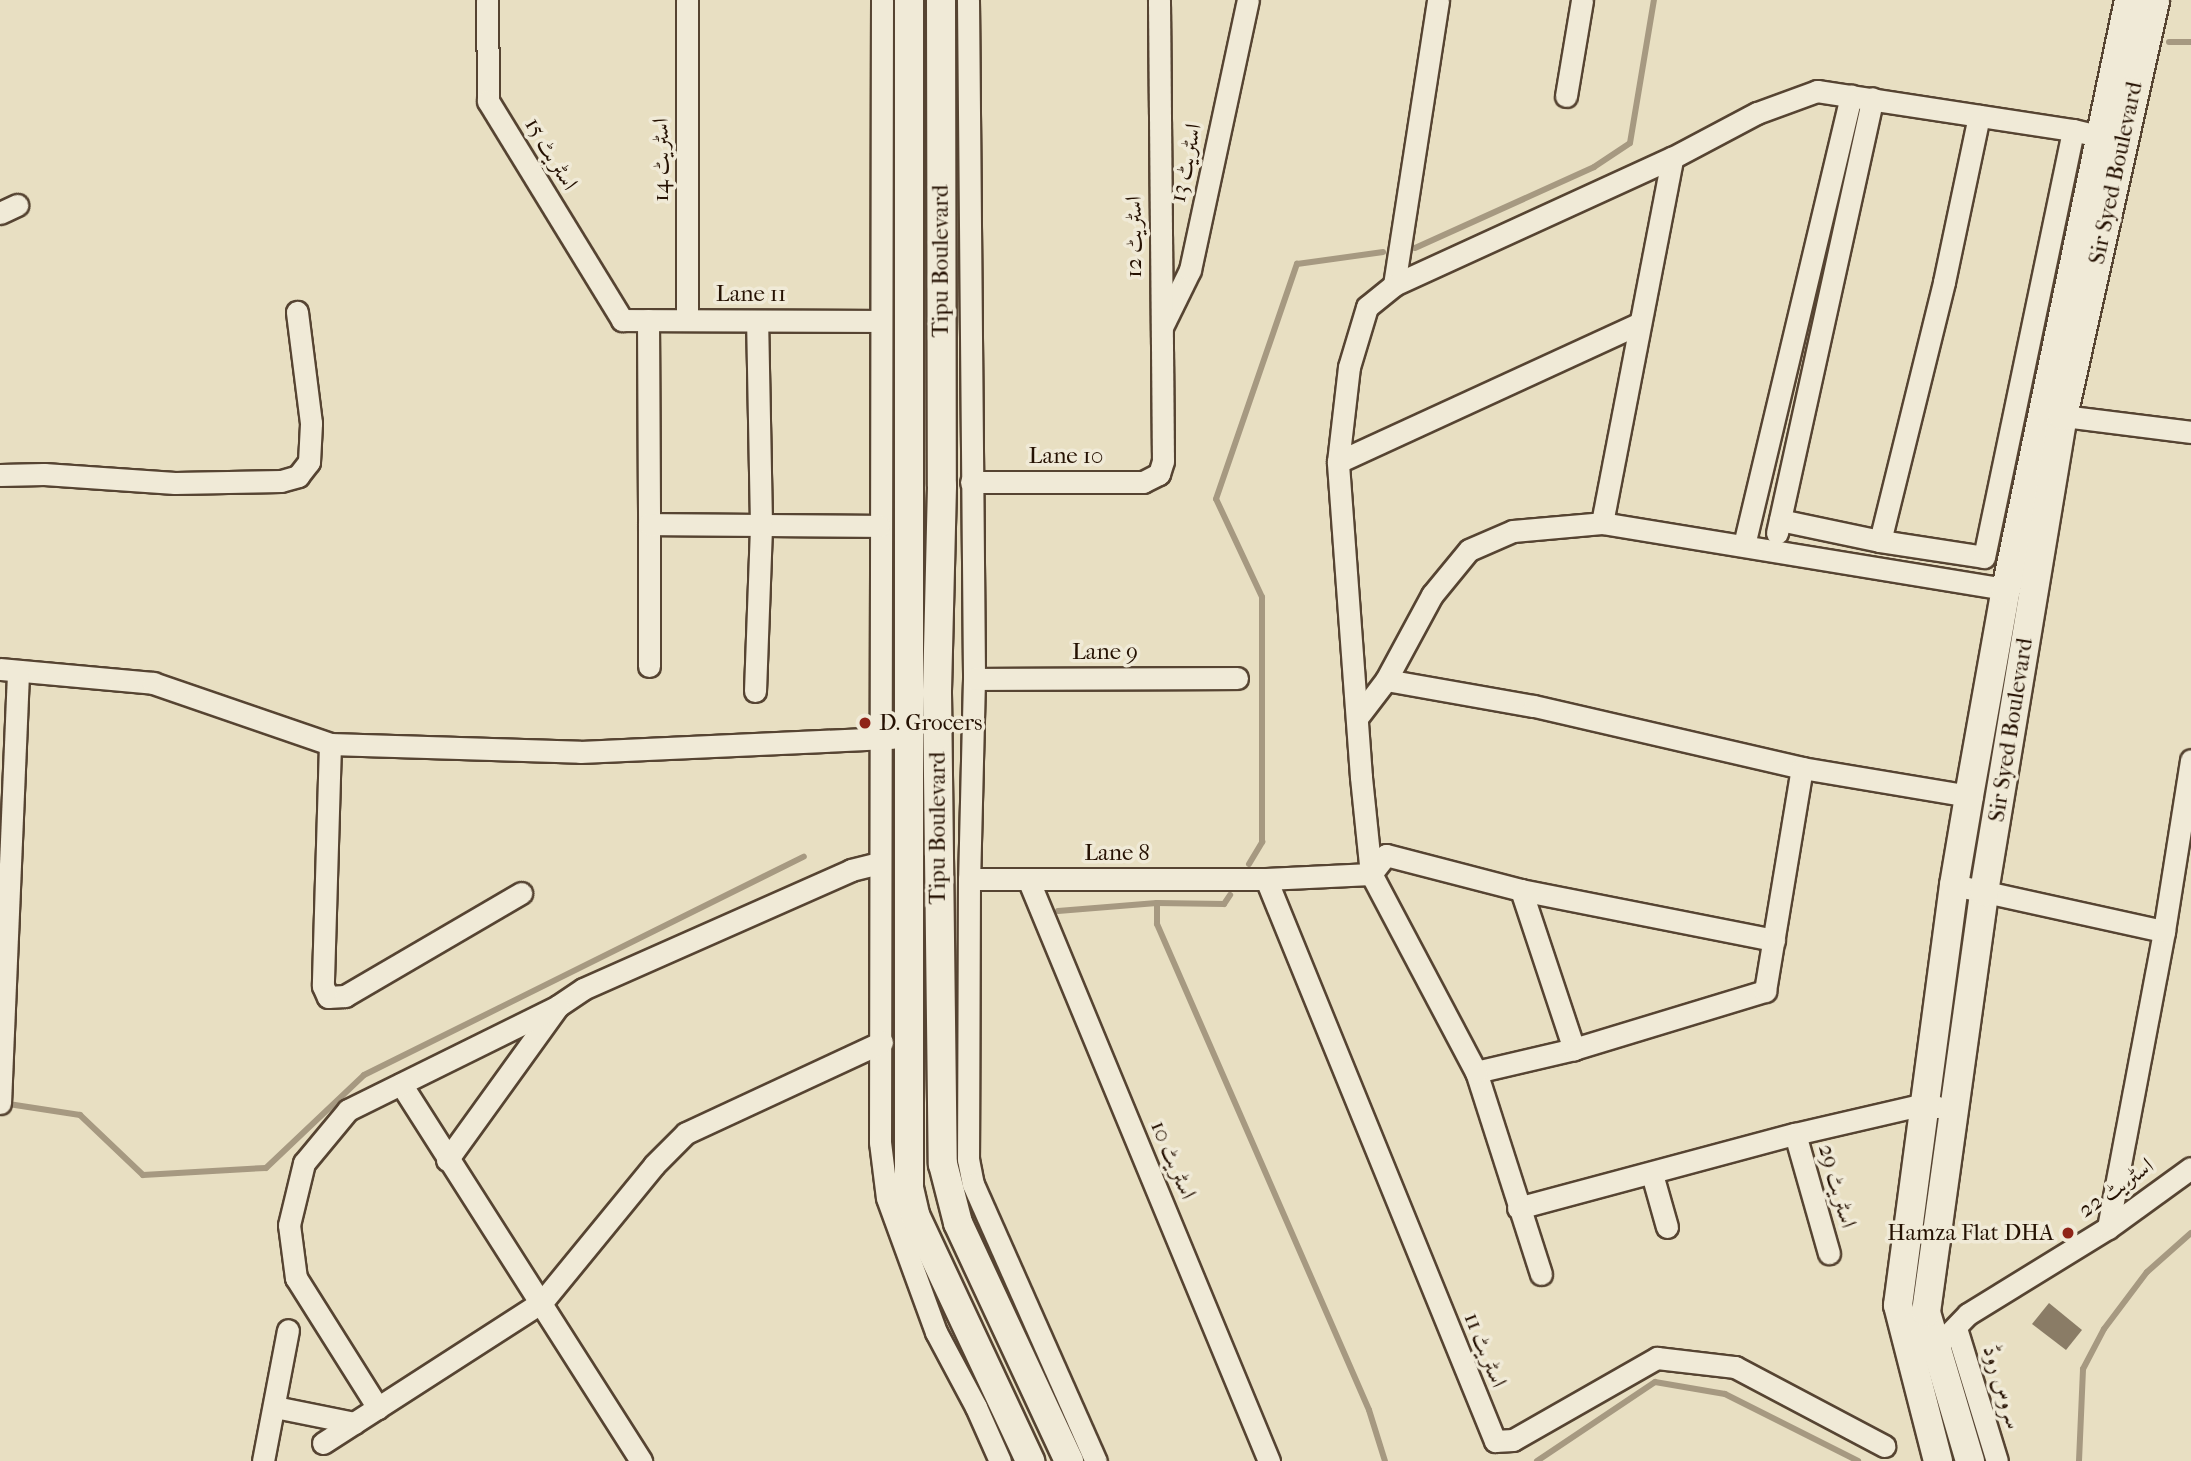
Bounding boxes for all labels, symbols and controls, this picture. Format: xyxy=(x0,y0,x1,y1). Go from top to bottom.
street label: Sir Syed Boulevard xyxy=(2083,79,2149,267)
street label: اسٹریٹ 15 xyxy=(519,113,583,195)
street label: اسٹریٹ 14 xyxy=(647,118,675,202)
street label: اسٹریٹ 13 xyxy=(1164,121,1208,205)
street label: Tipu Boulevard xyxy=(927,185,955,337)
street label: اسٹریٹ 12 xyxy=(1120,196,1148,278)
street label: Lane 11 xyxy=(716,280,786,308)
street label: Lane 10 xyxy=(1029,442,1103,470)
street label: Sir Syed Boulevard xyxy=(1983,636,2039,824)
street label: Lane 9 xyxy=(1072,638,1138,666)
place label: D. Grocers xyxy=(879,709,983,737)
marker: D. Grocers xyxy=(857,715,873,731)
street label: Tipu Boulevard xyxy=(924,752,952,904)
street label: Lane 8 xyxy=(1084,839,1150,867)
street label: اسٹریٹ 10 xyxy=(1144,1116,1202,1204)
street label: اسٹریٹ 29 xyxy=(1812,1141,1862,1231)
street label: اسٹریٹ 22 xyxy=(2073,1152,2159,1224)
place label: Hamza Flat DHA xyxy=(1887,1219,2054,1247)
marker: Hamza Flat DHA xyxy=(2060,1225,2076,1241)
street label: اسٹریٹ 11 xyxy=(1458,1308,1512,1392)
street label: سروس روڈ xyxy=(1976,1342,2028,1432)

